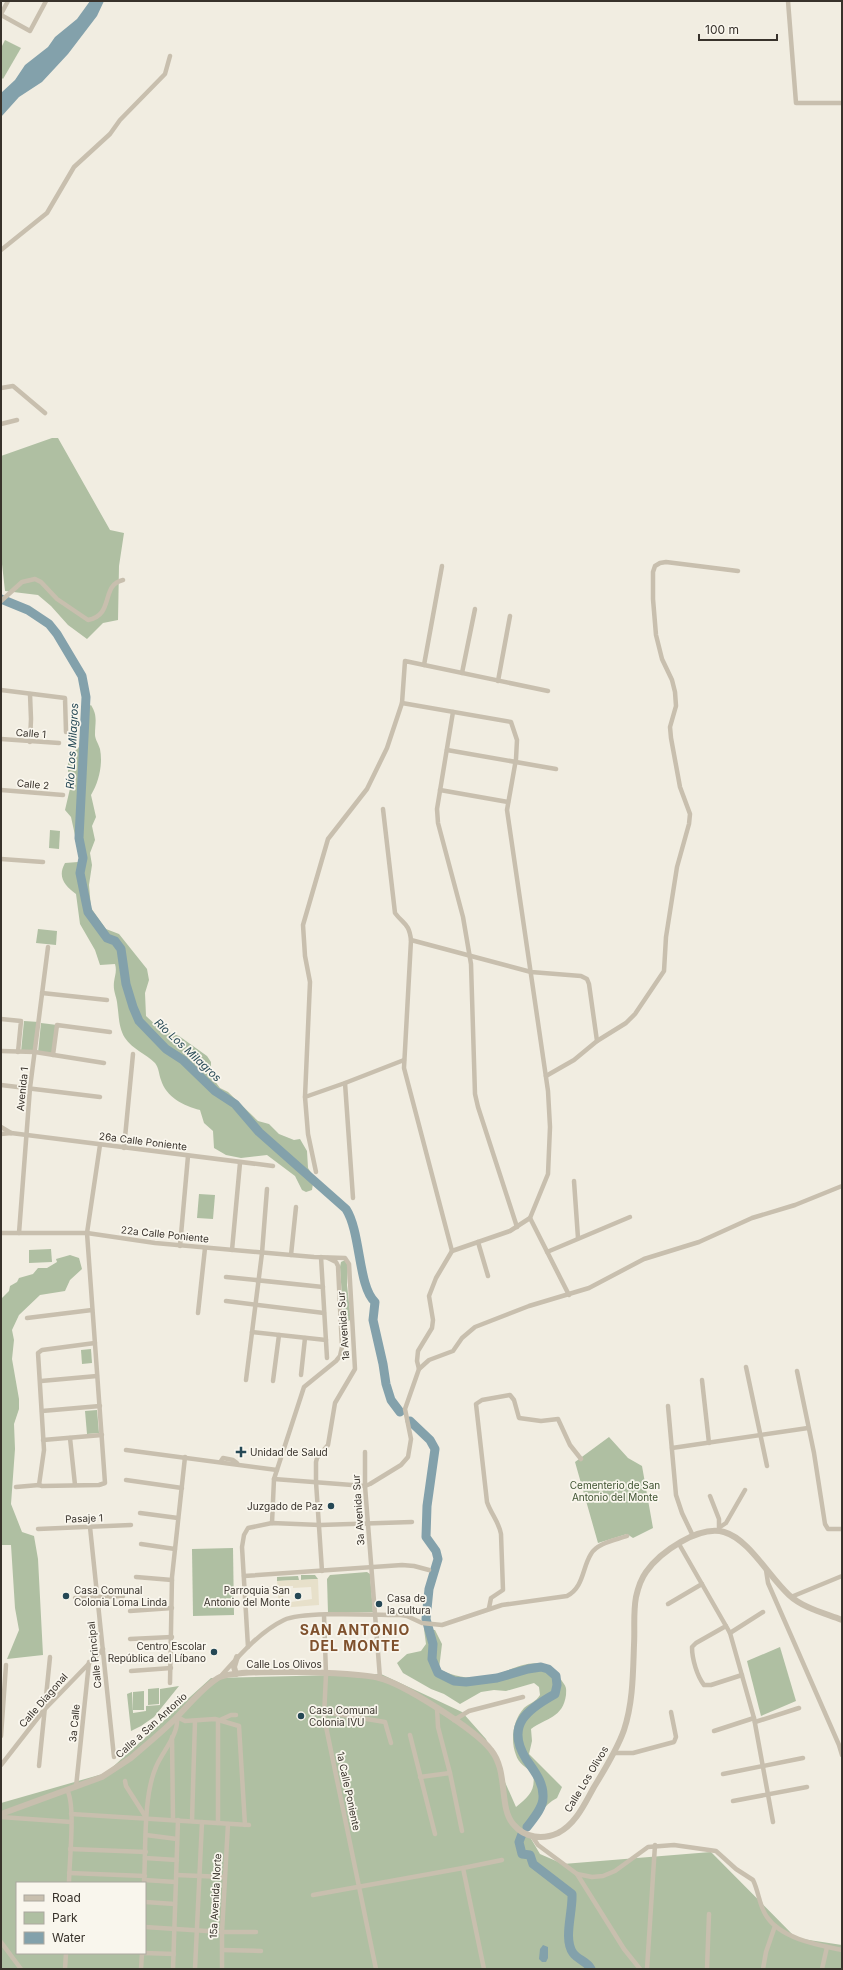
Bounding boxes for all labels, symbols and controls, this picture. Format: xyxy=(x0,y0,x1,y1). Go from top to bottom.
scale bar xyxy=(699,16,777,42)
text: 100 m xyxy=(705,22,739,37)
water label: Río Los Milagros xyxy=(63,702,81,789)
street label: Calle 1 xyxy=(15,726,47,740)
street label: Calle 2 xyxy=(16,777,50,791)
water label: Río Los Milagros xyxy=(152,1015,224,1085)
street label: Avenida 1 xyxy=(14,1066,30,1112)
street label: 26a Calle Poniente xyxy=(98,1130,188,1152)
street label: 22a Calle Poniente xyxy=(120,1223,210,1245)
street label: 1a Avenida Sur xyxy=(335,1291,351,1361)
marker: Unidad de Salud xyxy=(235,1446,247,1458)
place label: Unidad de Salud xyxy=(250,1446,328,1458)
street label: 3a Avenida Sur xyxy=(350,1474,366,1546)
park label: Cementerio de San Antonio del Monte xyxy=(570,1479,660,1503)
place label: Juzgado de Paz xyxy=(247,1500,323,1512)
marker: Juzgado de Paz xyxy=(326,1501,336,1511)
street label: Pasaje 1 xyxy=(65,1511,103,1525)
place label: Casa Comunal Colonia Loma Linda xyxy=(74,1584,167,1608)
place label: Parroquia San Antonio del Monte xyxy=(204,1584,290,1608)
marker: Casa Comunal Colonia Loma Linda xyxy=(61,1591,71,1601)
marker: Parroquia San Antonio del Monte xyxy=(293,1591,303,1601)
place label: Casa de la cultura xyxy=(387,1592,431,1616)
marker: Casa de la cultura xyxy=(374,1599,384,1609)
street label: Calle Principal xyxy=(85,1621,103,1689)
district label: SAN ANTONIO DEL MONTE xyxy=(300,1621,410,1654)
place label: Centro Escolar República del Líbano xyxy=(108,1640,206,1664)
marker: Centro Escolar República del Líbano xyxy=(209,1647,219,1657)
street label: Calle Los Olivos xyxy=(246,1658,322,1670)
street label: Calle Diagonal xyxy=(16,1671,70,1729)
street label: Calle a San Antonio xyxy=(113,1690,189,1760)
street label: 3a Calle xyxy=(66,1703,82,1743)
place label: Casa Comunal Colonia IVU xyxy=(309,1704,378,1728)
marker: Casa Comunal Colonia IVU xyxy=(296,1711,306,1721)
street label: Calle Los Olivos xyxy=(561,1744,611,1814)
street label: 1a Calle Poniente xyxy=(335,1750,363,1832)
street label: 15a Avenida Norte xyxy=(207,1853,223,1939)
legend xyxy=(16,1882,146,1954)
text: Road xyxy=(52,1890,81,1905)
text: Park xyxy=(52,1910,78,1925)
text: Water xyxy=(52,1930,86,1945)

